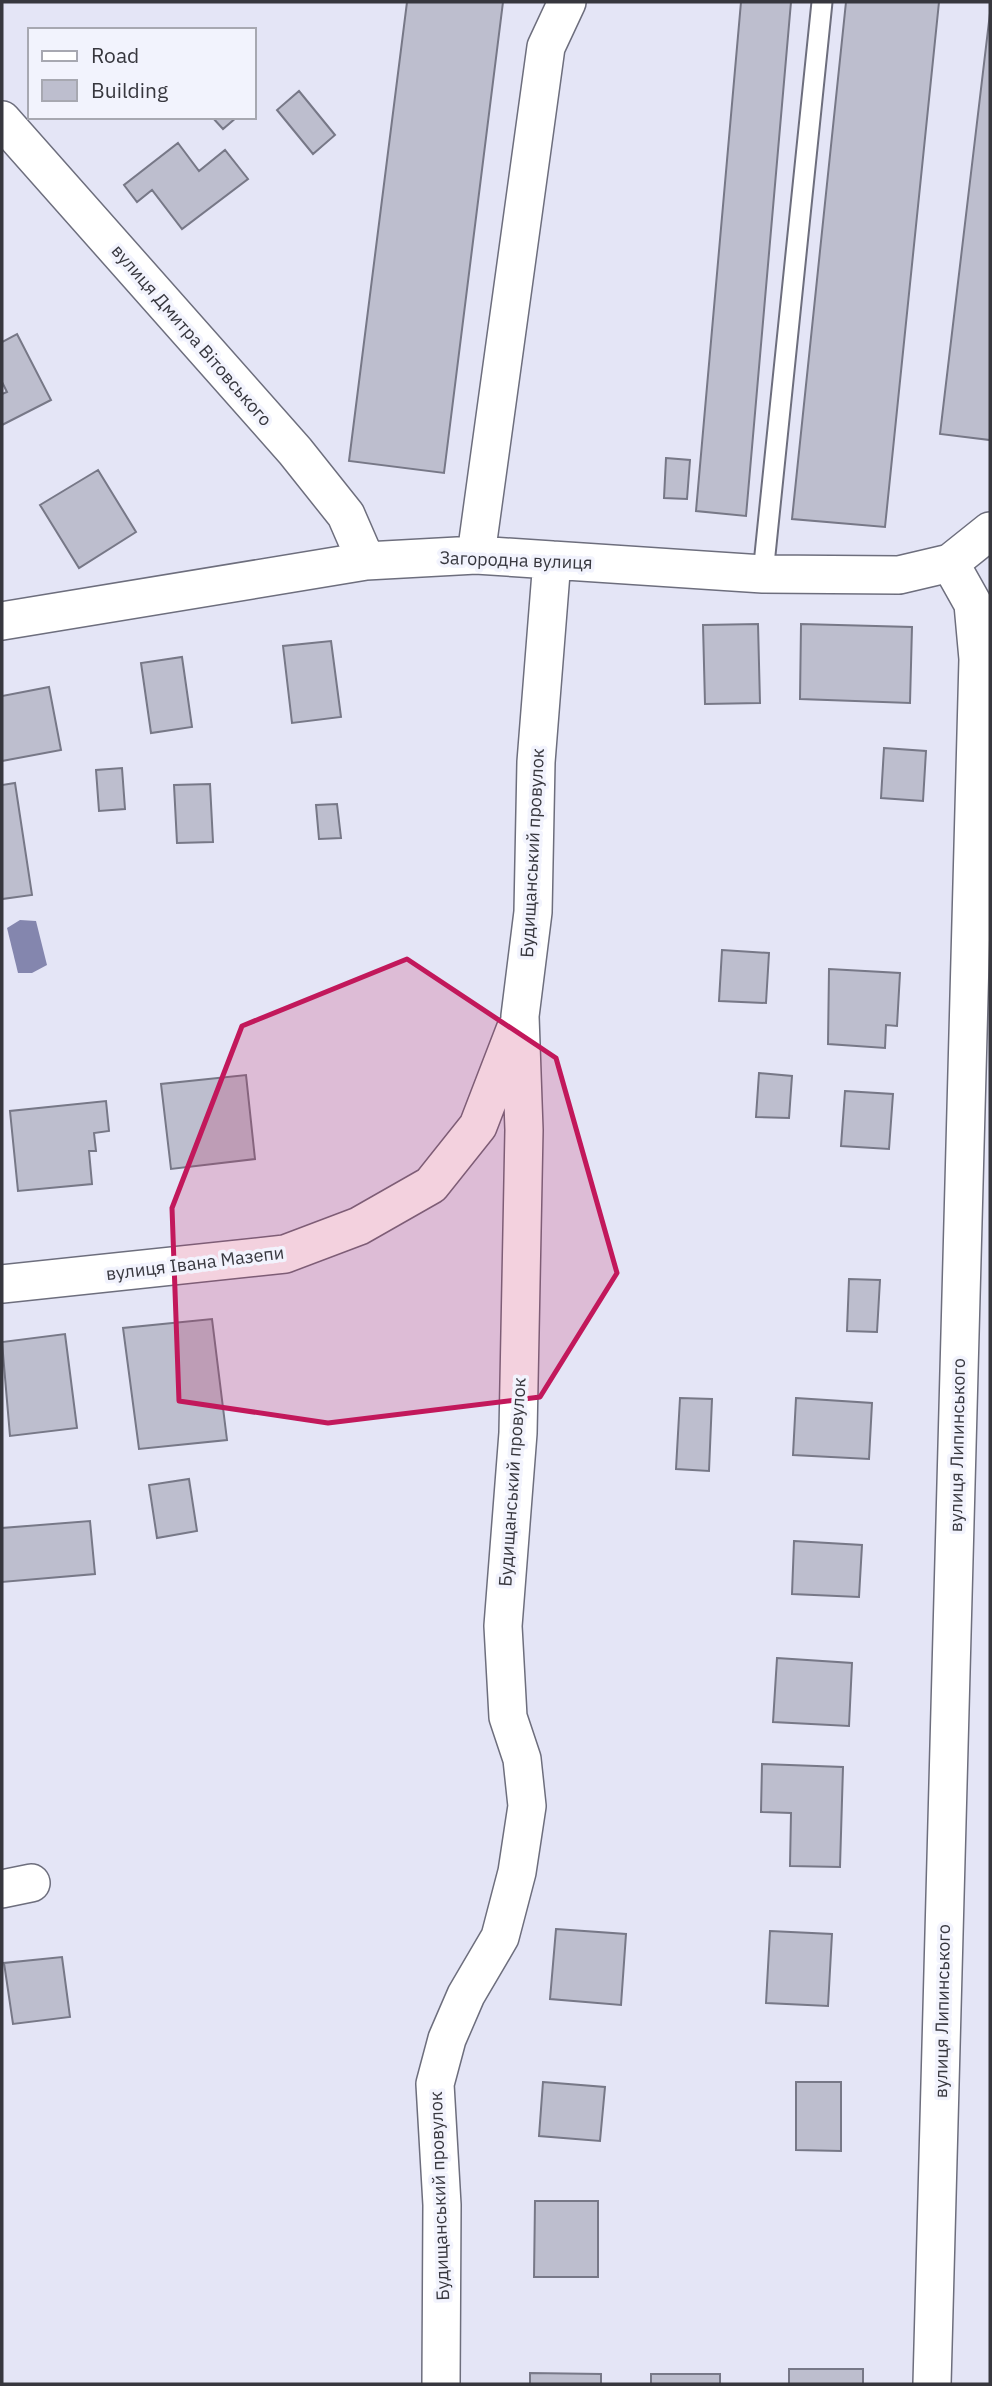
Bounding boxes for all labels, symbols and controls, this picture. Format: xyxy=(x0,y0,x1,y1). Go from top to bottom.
legend xyxy=(28,28,256,119)
text: Road xyxy=(91,41,139,69)
text: Building xyxy=(91,76,168,104)
street label: вулиця Дмитра Вітовського xyxy=(107,239,277,431)
street label: Загородна вулиця xyxy=(439,546,593,574)
street label: Будищанський провулок xyxy=(515,748,549,958)
street label: вулиця Івана Мазепи xyxy=(105,1241,285,1285)
street label: вулиця Липинського xyxy=(944,1358,970,1532)
street label: Будищанський провулок xyxy=(493,1377,531,1587)
street label: вулиця Липинського xyxy=(929,1924,955,2098)
street label: Будищанський провулок xyxy=(424,2091,454,2301)

